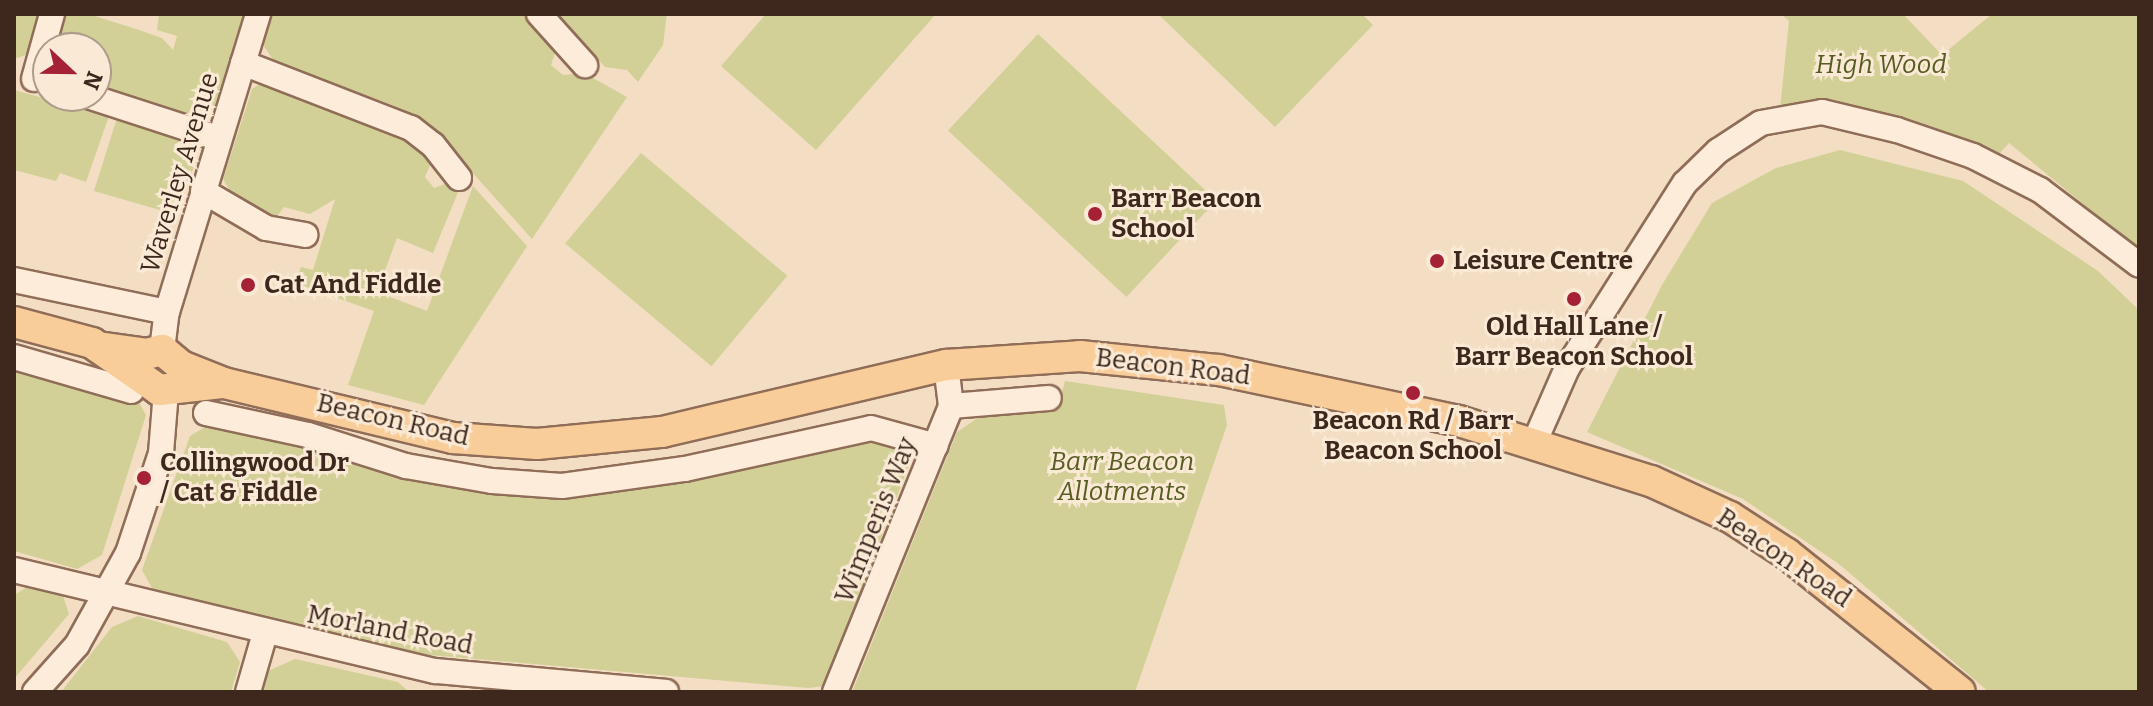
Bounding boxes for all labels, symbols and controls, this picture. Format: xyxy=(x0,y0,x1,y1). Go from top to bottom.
north arrow xyxy=(32,32,112,112)
park label: High Wood xyxy=(1815,49,1947,81)
text: N xyxy=(77,67,109,93)
street label: Waverley Avenue xyxy=(135,69,225,277)
place label: Barr Beacon School xyxy=(1111,183,1261,244)
marker: Barr Beacon School xyxy=(1086,205,1104,223)
place label: Leisure Centre xyxy=(1453,245,1633,277)
marker: Leisure Centre xyxy=(1428,252,1446,270)
place label: Cat And Fiddle xyxy=(264,269,441,301)
marker: Cat And Fiddle xyxy=(239,276,257,294)
marker: Old Hall Lane / Barr Beacon School xyxy=(1565,290,1583,308)
place label: Old Hall Lane / Barr Beacon School xyxy=(1455,311,1693,372)
street label: Beacon Road xyxy=(1094,342,1252,392)
marker: Beacon Rd / Barr Beacon School xyxy=(1404,384,1422,402)
street label: Beacon Road xyxy=(314,387,472,453)
place label: Beacon Rd / Barr Beacon School xyxy=(1312,405,1514,466)
street label: Wimperis Way xyxy=(829,433,923,607)
park label: Barr Beacon Allotments xyxy=(1050,446,1194,508)
place label: Collingwood Dr / Cat & Fiddle xyxy=(160,447,349,508)
marker: Collingwood Dr / Cat & Fiddle xyxy=(135,469,153,487)
street label: Beacon Road xyxy=(1711,502,1857,614)
street label: Morland Road xyxy=(304,599,476,661)

